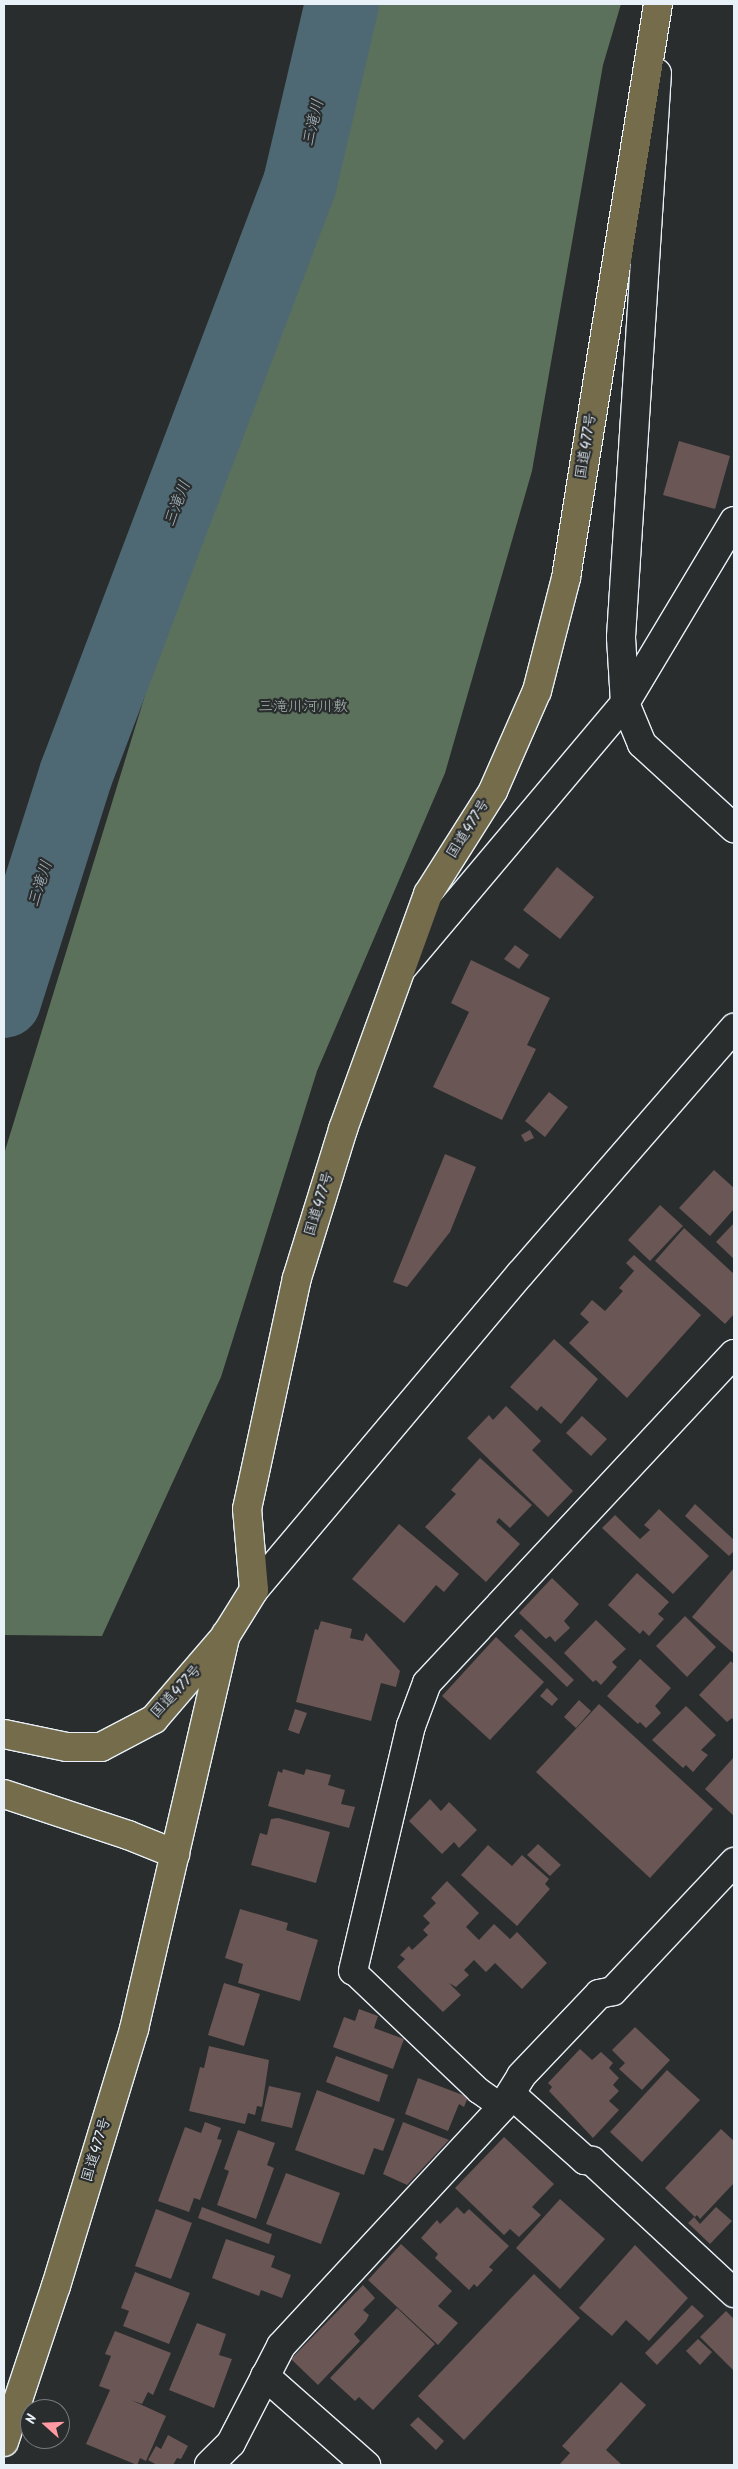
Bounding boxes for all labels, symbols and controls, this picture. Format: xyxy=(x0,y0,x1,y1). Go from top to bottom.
water label: 三滝川 xyxy=(299,97,329,149)
street label: 国道477号 xyxy=(573,411,601,481)
water label: 三滝川 xyxy=(160,478,196,530)
park label: 三滝川河川敷 xyxy=(258,699,348,717)
street label: 国道477号 xyxy=(444,796,494,862)
water label: 三滝川 xyxy=(24,858,58,910)
street label: 国道477号 xyxy=(302,1169,338,1239)
street label: 国道477号 xyxy=(148,1661,206,1723)
street label: 国道477号 xyxy=(79,2115,115,2185)
north arrow xyxy=(20,2399,70,2449)
text: N xyxy=(20,2411,44,2427)

